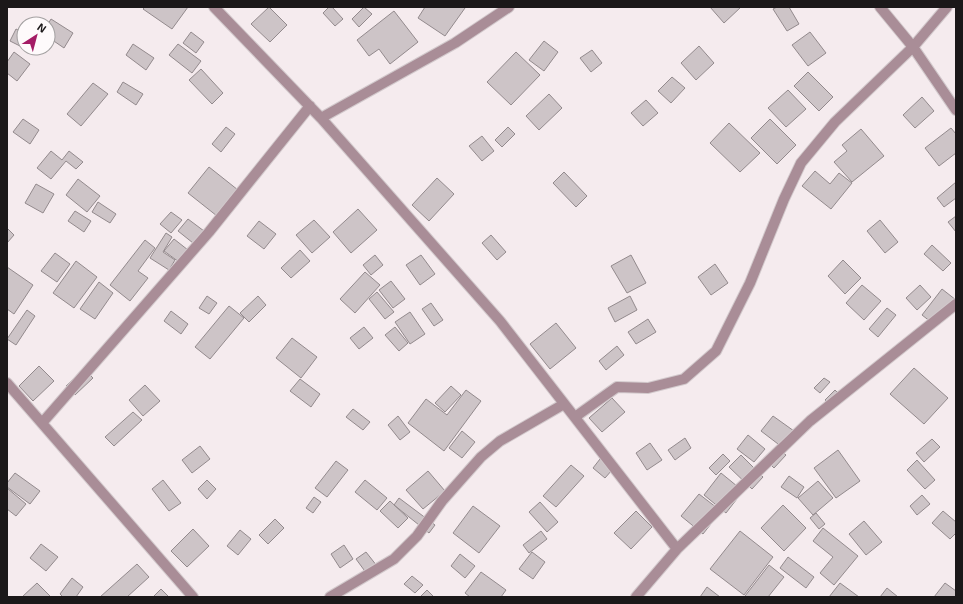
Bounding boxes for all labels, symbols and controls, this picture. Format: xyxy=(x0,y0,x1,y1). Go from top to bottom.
north arrow xyxy=(16,16,56,56)
text: N xyxy=(35,20,49,35)

